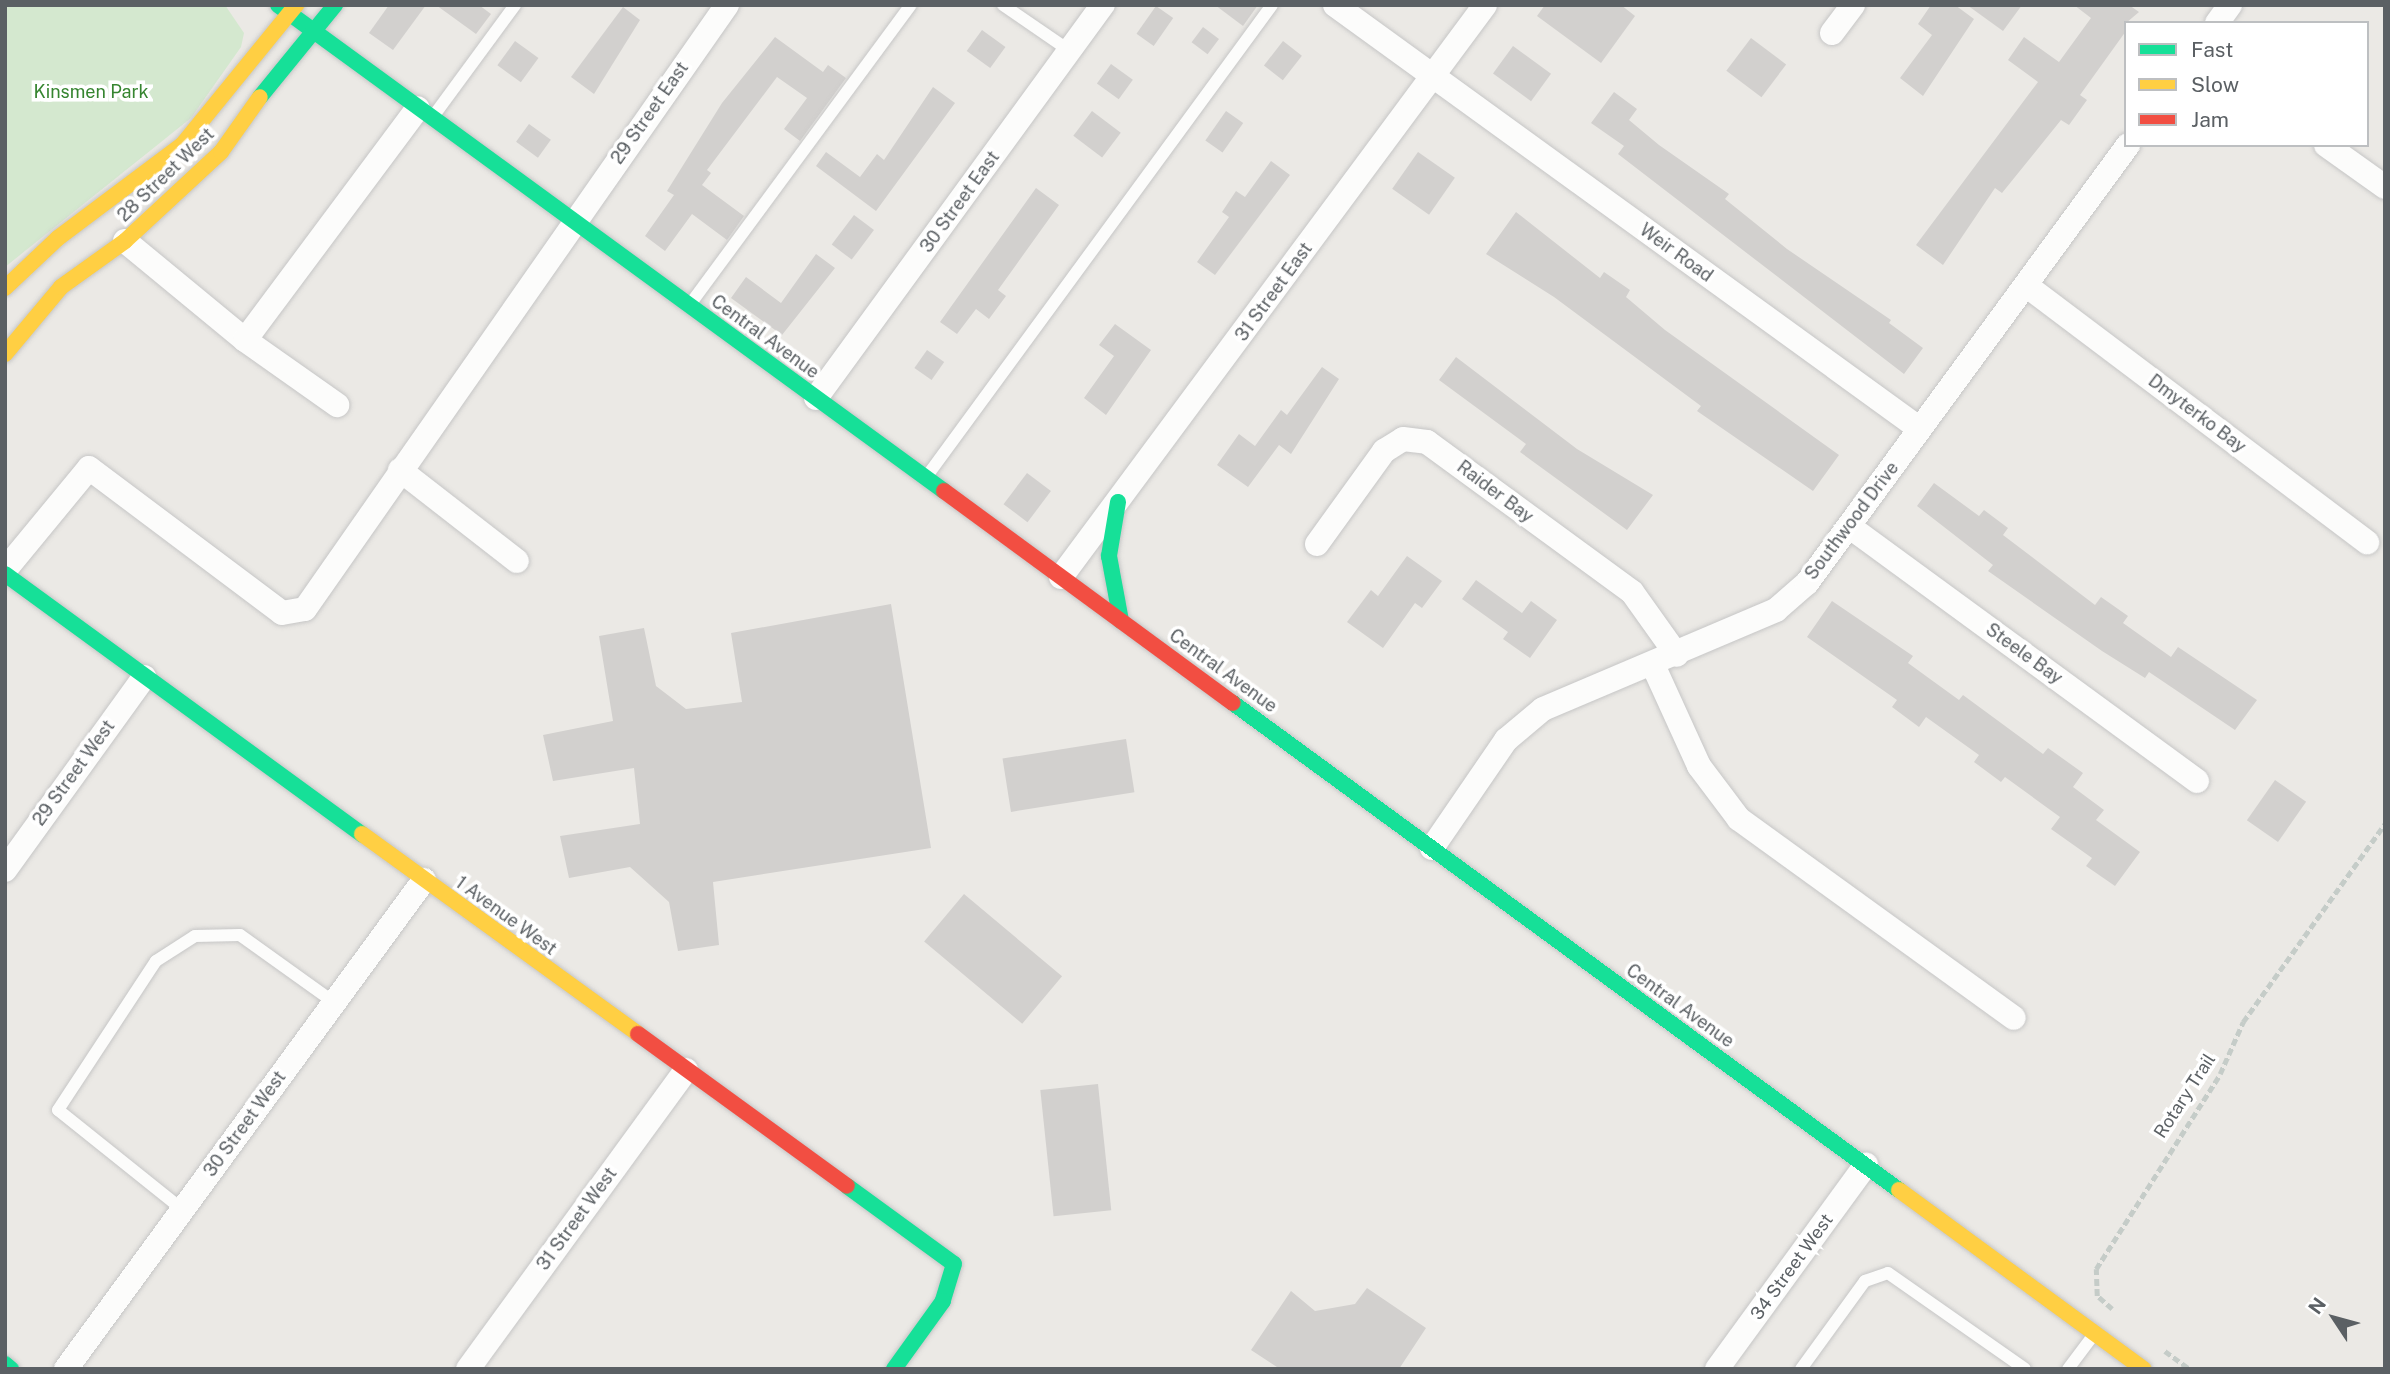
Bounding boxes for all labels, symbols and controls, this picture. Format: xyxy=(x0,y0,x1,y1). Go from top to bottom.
legend xyxy=(2124,21,2369,147)
text: Fast xyxy=(2191,37,2233,62)
street label: 29 Street East xyxy=(607,58,693,168)
text: Slow xyxy=(2191,72,2239,97)
park label: Kinsmen Park xyxy=(33,81,149,103)
text: Jam xyxy=(2191,107,2229,132)
street label: 28 Street West xyxy=(113,123,219,227)
street label: 30 Street East xyxy=(916,147,1004,257)
street label: Weir Road xyxy=(1635,219,1717,287)
street label: 31 Street East xyxy=(1231,238,1317,346)
street label: Central Avenue xyxy=(707,291,823,383)
street label: Dmyterko Bay xyxy=(2144,370,2250,458)
street label: Raider Bay xyxy=(1453,456,1537,528)
street label: Southwood Drive xyxy=(1801,458,1903,584)
street label: Steele Bay xyxy=(1981,619,2067,689)
street label: Central Avenue xyxy=(1165,625,1281,717)
street label: 29 Street West xyxy=(28,716,120,830)
street label: 1 Avenue West xyxy=(451,872,561,960)
street label: Central Avenue xyxy=(1622,960,1738,1052)
street label: Rotary Trail xyxy=(2150,1050,2220,1142)
street label: 30 Street West xyxy=(199,1067,291,1181)
street label: 31 Street West xyxy=(532,1163,622,1275)
street label: 34 Street West xyxy=(1746,1210,1838,1324)
north arrow xyxy=(2299,1283,2369,1353)
text: N xyxy=(2304,1293,2330,1318)

